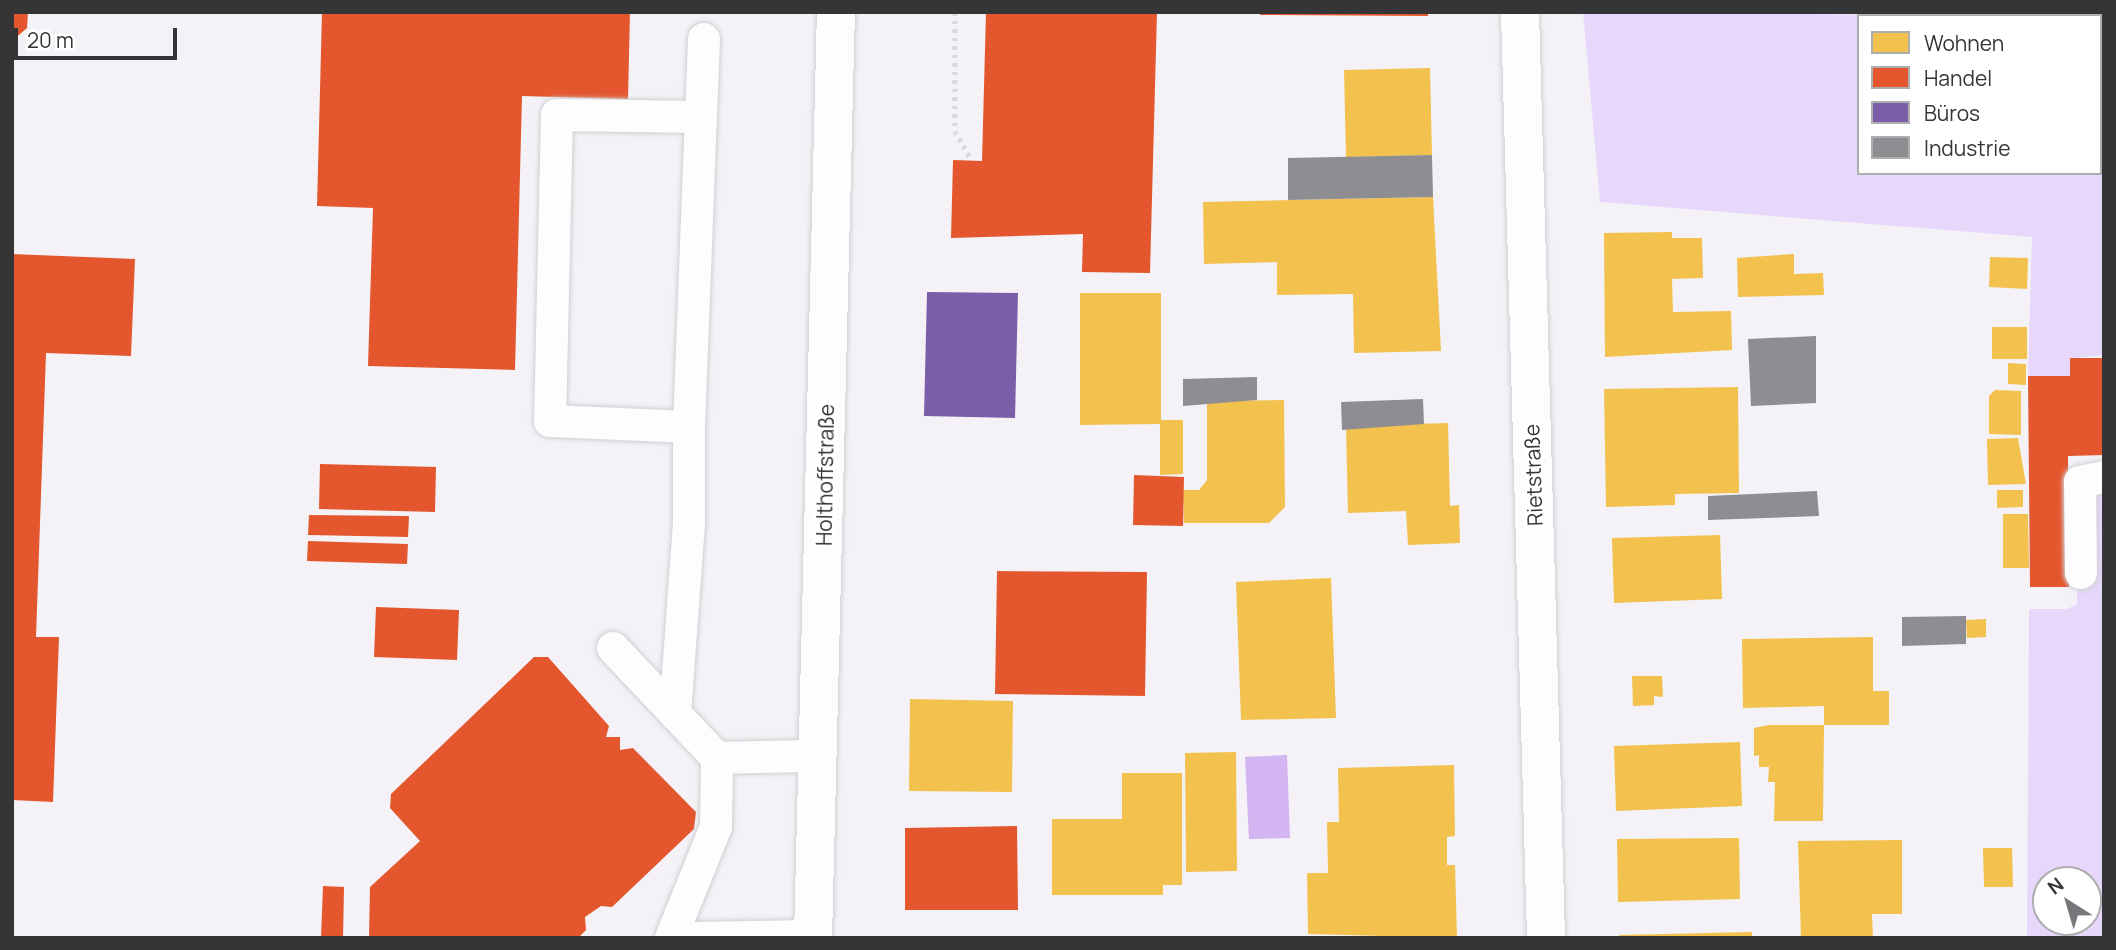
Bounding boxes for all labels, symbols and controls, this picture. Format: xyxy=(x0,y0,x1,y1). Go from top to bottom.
scale bar xyxy=(18,14,180,58)
legend xyxy=(1857,14,2102,175)
text: 20 m xyxy=(27,26,74,54)
text: Wohnen xyxy=(1924,29,2004,57)
text: Handel xyxy=(1924,64,1992,92)
text: Büros xyxy=(1924,99,1980,127)
text: Industrie xyxy=(1924,134,2010,162)
street label: Holthoffstraße xyxy=(811,404,839,546)
street label: Rietstraße xyxy=(1519,424,1547,526)
north arrow xyxy=(2032,866,2102,936)
text: N xyxy=(2042,871,2069,900)

